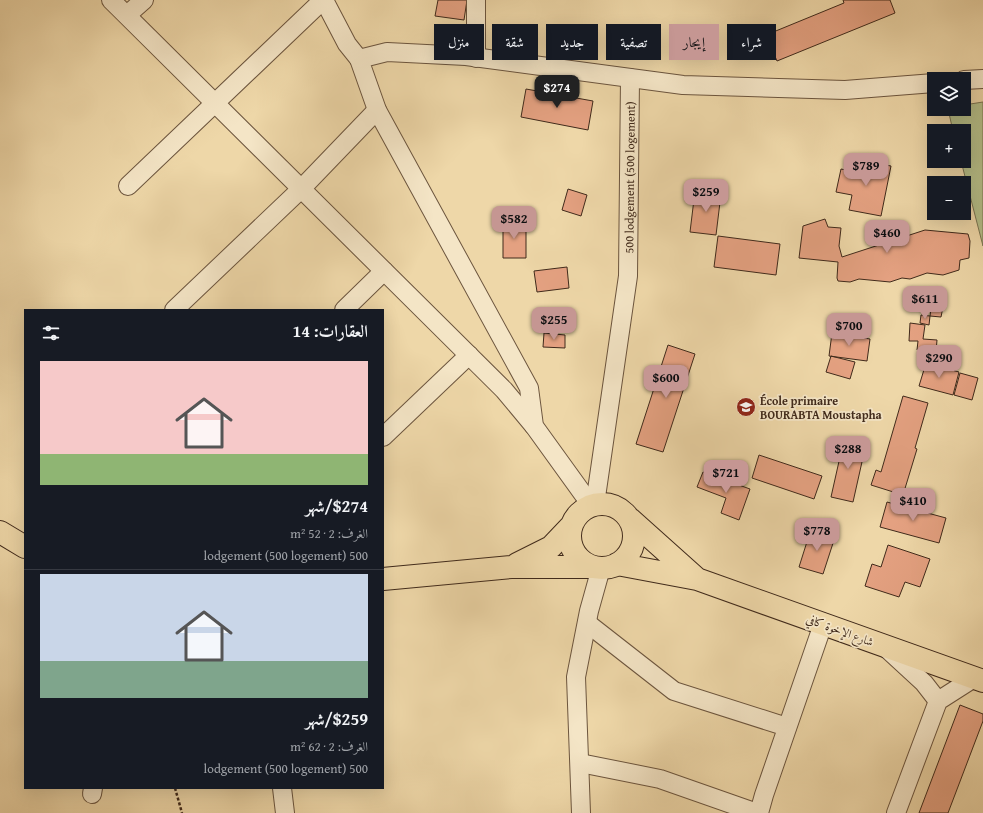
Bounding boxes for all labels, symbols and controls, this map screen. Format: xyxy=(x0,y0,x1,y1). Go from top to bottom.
chip: منزل xyxy=(434,24,484,60)
chip: شقة xyxy=(492,24,538,60)
chip: جديد xyxy=(546,24,598,60)
chip: تصفية xyxy=(606,24,661,60)
chip: إيجار xyxy=(669,24,719,60)
chip: شراء xyxy=(727,24,776,60)
map controls xyxy=(927,72,971,220)
button: layers xyxy=(927,72,971,116)
pin: $274 xyxy=(533,75,581,109)
text: $274 xyxy=(544,78,570,97)
street label: 500 lodgement (500 logement) xyxy=(620,101,638,253)
button: + xyxy=(927,124,971,168)
pin: $789 xyxy=(842,153,890,187)
text: $789 xyxy=(853,156,879,175)
button: − xyxy=(927,176,971,220)
pin: $259 xyxy=(682,179,730,213)
text: $259 xyxy=(693,182,719,201)
pin: $582 xyxy=(490,206,538,240)
text: $582 xyxy=(501,209,527,228)
pin: $460 xyxy=(863,220,911,254)
text: $460 xyxy=(874,223,900,242)
pin: $611 xyxy=(901,286,949,320)
text: $611 xyxy=(912,289,938,308)
pin: $255 xyxy=(530,307,578,341)
text: $255 xyxy=(541,310,567,329)
pin: $700 xyxy=(825,313,873,347)
text: $700 xyxy=(836,316,862,335)
text: العقارات: 14 xyxy=(292,318,368,343)
icon: filters xyxy=(40,322,62,344)
pin: $290 xyxy=(915,345,963,379)
text: $290 xyxy=(926,348,952,367)
pin: $600 xyxy=(642,365,690,399)
text: $600 xyxy=(653,368,679,387)
icon: home xyxy=(168,387,240,459)
place label: École primaire BOURABTA Moustapha xyxy=(760,392,883,423)
school or university icon: École primaire BOURABTA Moustapha xyxy=(735,396,757,418)
pin: $288 xyxy=(824,436,872,470)
text: $288 xyxy=(835,439,861,458)
pin: $721 xyxy=(702,460,750,494)
text: $721 xyxy=(713,463,739,482)
pin: $410 xyxy=(889,488,937,522)
text: $410 xyxy=(900,491,926,510)
text: $274/شهر xyxy=(305,493,368,518)
pin: $778 xyxy=(793,518,841,552)
text: $778 xyxy=(804,521,830,540)
text: الغرف: 2 · 52 m² xyxy=(290,524,368,543)
text: 500 lodgement (500 logement) xyxy=(204,546,368,565)
icon: home xyxy=(168,600,240,672)
street label: شارع الإخوة كافي xyxy=(803,610,876,653)
text: $259/شهر xyxy=(305,706,368,731)
text: الغرف: 2 · 62 m² xyxy=(290,737,368,756)
text: 500 lodgement (500 logement) xyxy=(204,759,368,778)

